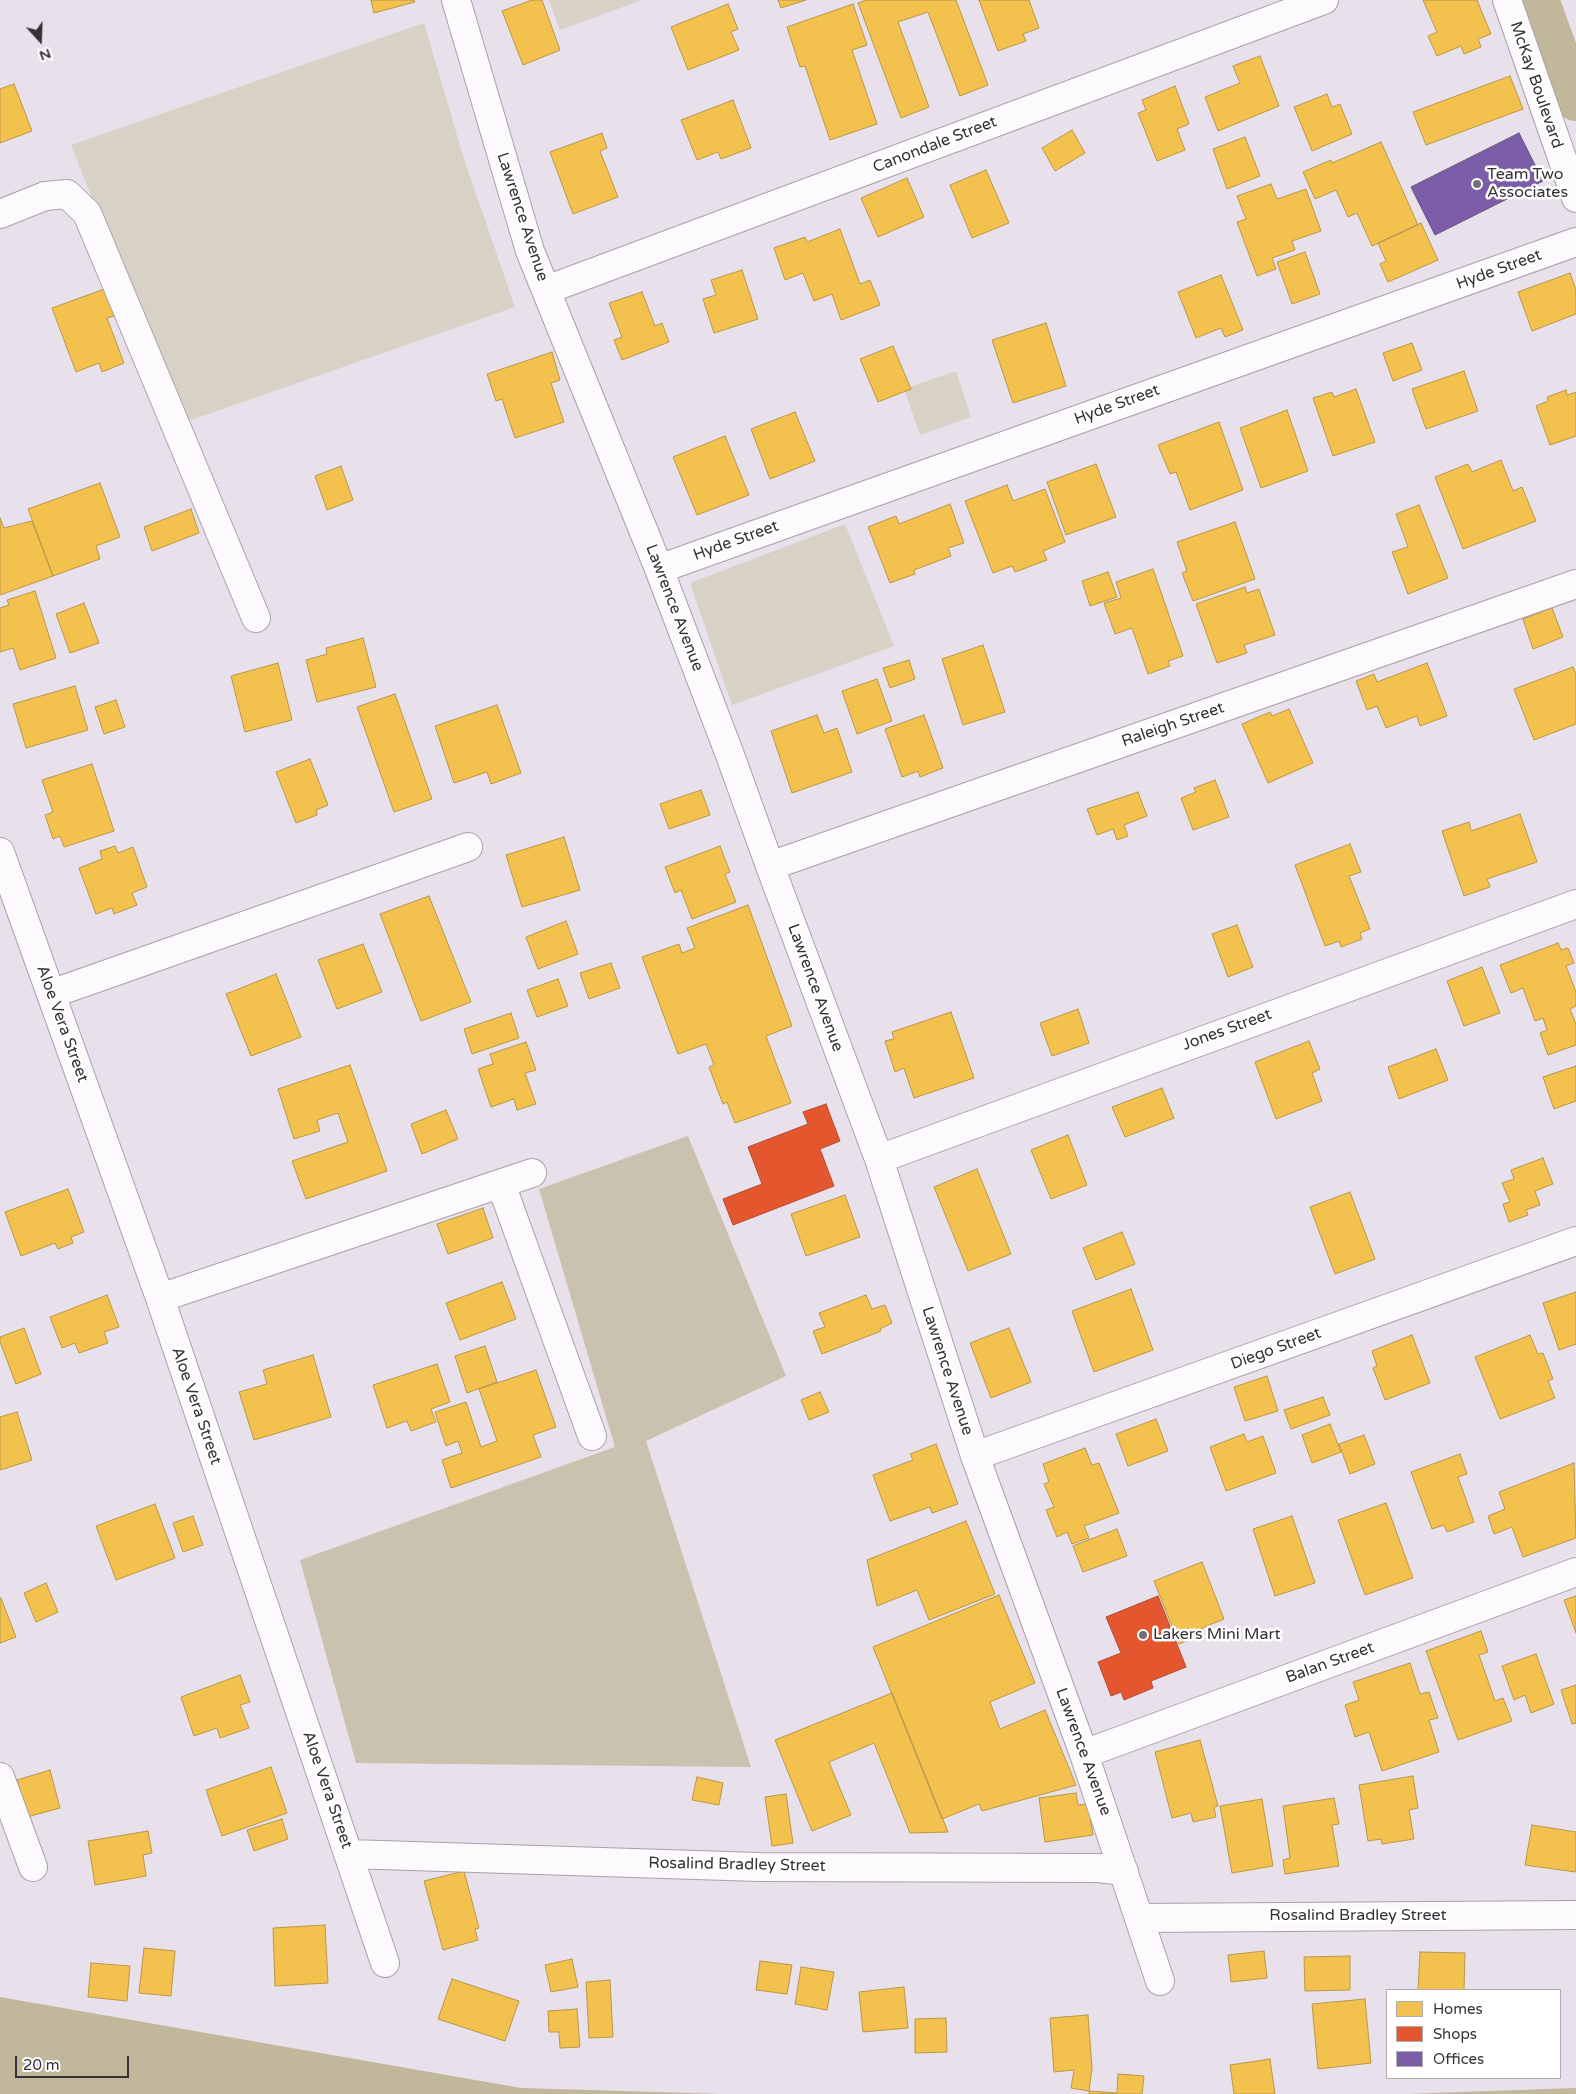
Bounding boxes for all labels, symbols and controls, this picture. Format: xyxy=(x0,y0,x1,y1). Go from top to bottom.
north arrow xyxy=(15,15,65,65)
street label: McKay Boulevard xyxy=(1505,19,1567,151)
text: N xyxy=(37,45,53,64)
street label: Canondale Street xyxy=(870,113,1000,177)
street label: Lawrence Avenue xyxy=(492,150,552,284)
place label: Team Two Associates xyxy=(1487,165,1568,203)
marker: Team Two Associates xyxy=(1471,178,1483,190)
street label: Hyde Street xyxy=(1454,246,1544,294)
street label: Hyde Street xyxy=(1072,381,1162,429)
street label: Hyde Street xyxy=(691,517,781,565)
street label: Lawrence Avenue xyxy=(641,542,707,674)
street label: Raleigh Street xyxy=(1119,698,1227,752)
street label: Lawrence Avenue xyxy=(783,922,847,1054)
street label: Aloe Vera Street xyxy=(32,963,92,1085)
street label: Jones Street xyxy=(1180,1005,1274,1055)
street label: Lawrence Avenue xyxy=(917,1304,977,1438)
street label: Diego Street xyxy=(1228,1324,1324,1374)
street label: Aloe Vera Street xyxy=(167,1345,225,1467)
place label: Lakers Mini Mart xyxy=(1153,1625,1281,1645)
marker: Lakers Mini Mart xyxy=(1137,1629,1149,1641)
street label: Balan Street xyxy=(1283,1638,1377,1688)
street label: Lawrence Avenue xyxy=(1051,1686,1115,1818)
street label: Aloe Vera Street xyxy=(298,1729,356,1851)
street label: Rosalind Bradley Street xyxy=(648,1854,826,1876)
street label: Rosalind Bradley Street xyxy=(1269,1906,1447,1926)
legend xyxy=(1386,1989,1561,2079)
text: Homes xyxy=(1433,2000,1483,2018)
text: Shops xyxy=(1433,2025,1477,2043)
scale bar xyxy=(18,2046,131,2078)
text: Offices xyxy=(1433,2050,1484,2068)
text: 20 m xyxy=(23,2056,60,2074)

